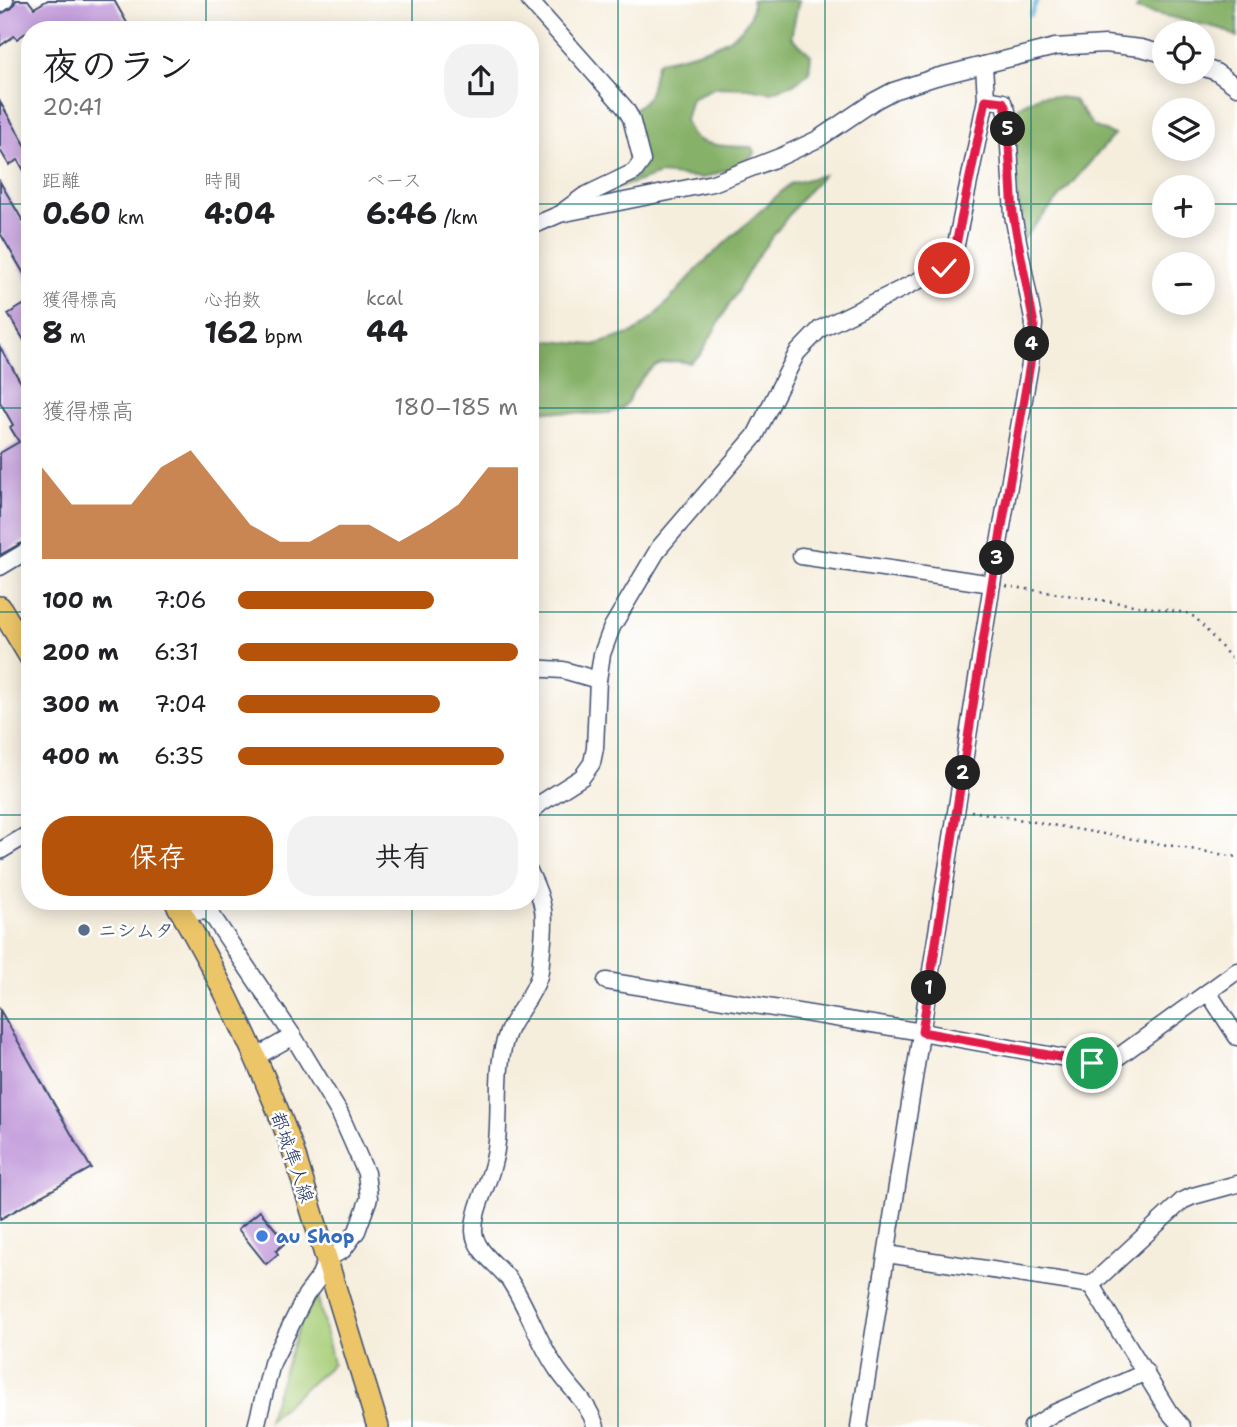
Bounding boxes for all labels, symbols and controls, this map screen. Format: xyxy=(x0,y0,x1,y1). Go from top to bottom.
map controls xyxy=(1152,21,1215,315)
button: locate xyxy=(1152,21,1215,84)
text: 夜のラン xyxy=(42,40,194,91)
button: share xyxy=(444,44,518,118)
text: 20:41 xyxy=(42,92,103,122)
button: layers xyxy=(1152,98,1215,161)
pin: 5 xyxy=(990,111,1026,146)
text: 5 xyxy=(1002,116,1013,141)
text: 距離 xyxy=(42,168,80,193)
text: 時間 xyxy=(204,168,242,193)
text: ペース xyxy=(366,168,422,193)
button: + xyxy=(1152,175,1215,238)
text: 0.60 xyxy=(42,193,111,234)
text: 4:04 xyxy=(204,193,275,234)
text: 6:46 xyxy=(366,193,437,234)
text: km xyxy=(111,205,144,230)
text: /km xyxy=(437,205,478,230)
pin xyxy=(914,238,974,298)
icon: check xyxy=(925,249,963,287)
button: − xyxy=(1152,252,1215,315)
text: kcal xyxy=(366,286,403,311)
text: 獲得標高 xyxy=(42,287,118,312)
text: 心拍数 xyxy=(204,287,261,312)
text: 44 xyxy=(366,311,408,352)
text: 8 xyxy=(42,312,63,353)
text: 162 xyxy=(204,312,258,353)
text: m xyxy=(63,324,86,349)
text: bpm xyxy=(258,324,303,349)
pin: 4 xyxy=(1014,326,1050,362)
text: 4 xyxy=(1025,331,1038,356)
text: 180–185 m xyxy=(394,392,518,422)
text: 獲得標高 xyxy=(42,396,134,426)
pin: 3 xyxy=(979,540,1014,576)
text: 3 xyxy=(990,545,1003,570)
text: 100 m xyxy=(42,585,113,615)
text: 7:06 xyxy=(154,585,207,615)
text: 200 m xyxy=(42,637,119,667)
text: 6:31 xyxy=(154,637,199,667)
text: 300 m xyxy=(42,689,119,719)
text: 7:04 xyxy=(154,689,206,719)
text: 400 m xyxy=(42,741,119,771)
text: 6:35 xyxy=(154,741,204,771)
pin: 2 xyxy=(946,756,981,790)
text: 2 xyxy=(956,760,969,785)
button: 保存 xyxy=(42,816,273,896)
button: 共有 xyxy=(287,816,518,896)
place label: ニシムタ xyxy=(98,918,174,943)
marker: ニシムタ xyxy=(76,922,92,938)
pin: 1 xyxy=(912,970,946,1006)
text: 1 xyxy=(924,975,933,1000)
pin xyxy=(1062,1033,1122,1093)
icon: arrive xyxy=(1073,1044,1111,1082)
street label: 都城隼人線 xyxy=(265,1108,320,1206)
place label: au Shop xyxy=(276,1224,354,1249)
marker: au Shop xyxy=(254,1228,270,1244)

